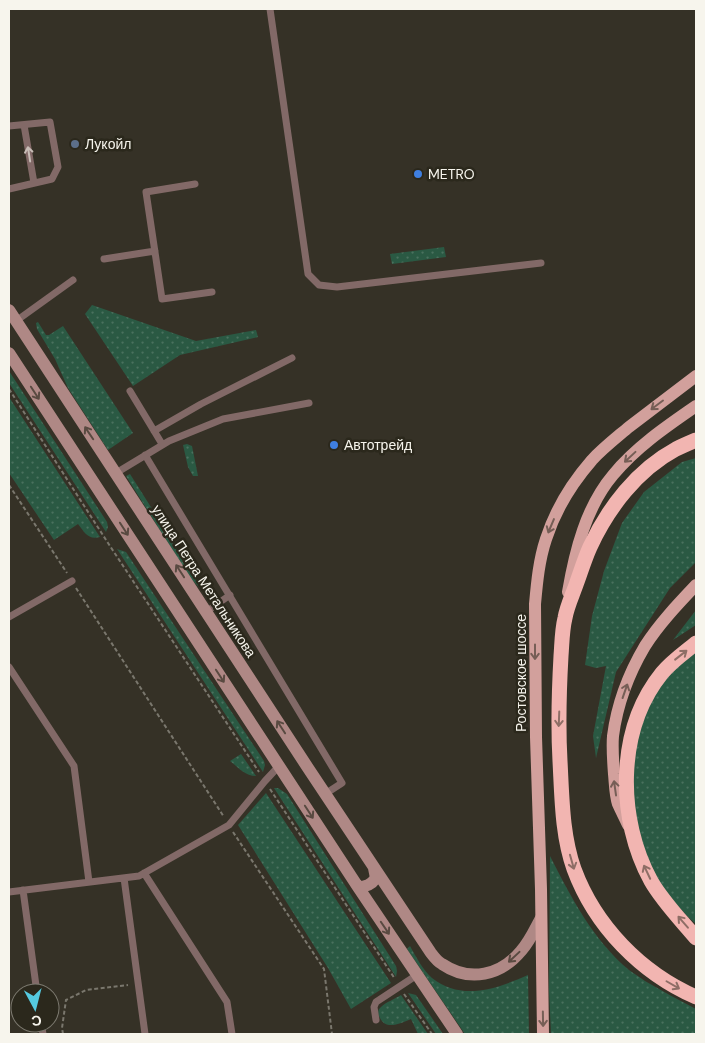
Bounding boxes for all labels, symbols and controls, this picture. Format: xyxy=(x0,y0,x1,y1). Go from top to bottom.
place label: Лукойл xyxy=(85,135,131,153)
marker: Лукойл xyxy=(69,138,81,150)
one-way arrow xyxy=(24,146,34,162)
place label: METRO xyxy=(428,165,475,183)
marker: METRO xyxy=(412,168,424,180)
one-way arrow xyxy=(31,386,41,400)
one-way arrow xyxy=(651,400,664,411)
one-way arrow xyxy=(84,426,94,440)
place label: Автотрейд xyxy=(344,436,412,454)
marker: Автотрейд xyxy=(328,439,340,451)
one-way arrow xyxy=(624,451,636,463)
street label: улица Петра Метальникова xyxy=(148,501,260,661)
one-way arrow xyxy=(546,518,555,533)
one-way arrow xyxy=(120,522,130,536)
one-way arrow xyxy=(175,564,185,578)
street label: Ростовское шоссе xyxy=(512,614,530,732)
one-way arrow xyxy=(530,644,540,660)
one-way arrow xyxy=(674,650,688,660)
one-way arrow xyxy=(215,669,225,683)
one-way arrow xyxy=(620,683,630,699)
one-way arrow xyxy=(554,711,563,727)
one-way arrow xyxy=(276,721,286,735)
one-way arrow xyxy=(610,780,620,796)
one-way arrow xyxy=(304,805,314,819)
one-way arrow xyxy=(568,854,578,870)
one-way arrow xyxy=(642,865,651,880)
one-way arrow xyxy=(677,916,688,929)
one-way arrow xyxy=(380,920,390,934)
one-way arrow xyxy=(508,952,521,963)
one-way arrow xyxy=(665,981,679,991)
north arrow xyxy=(10,983,60,1033)
one-way arrow xyxy=(538,1010,548,1027)
text: С xyxy=(30,1011,43,1030)

